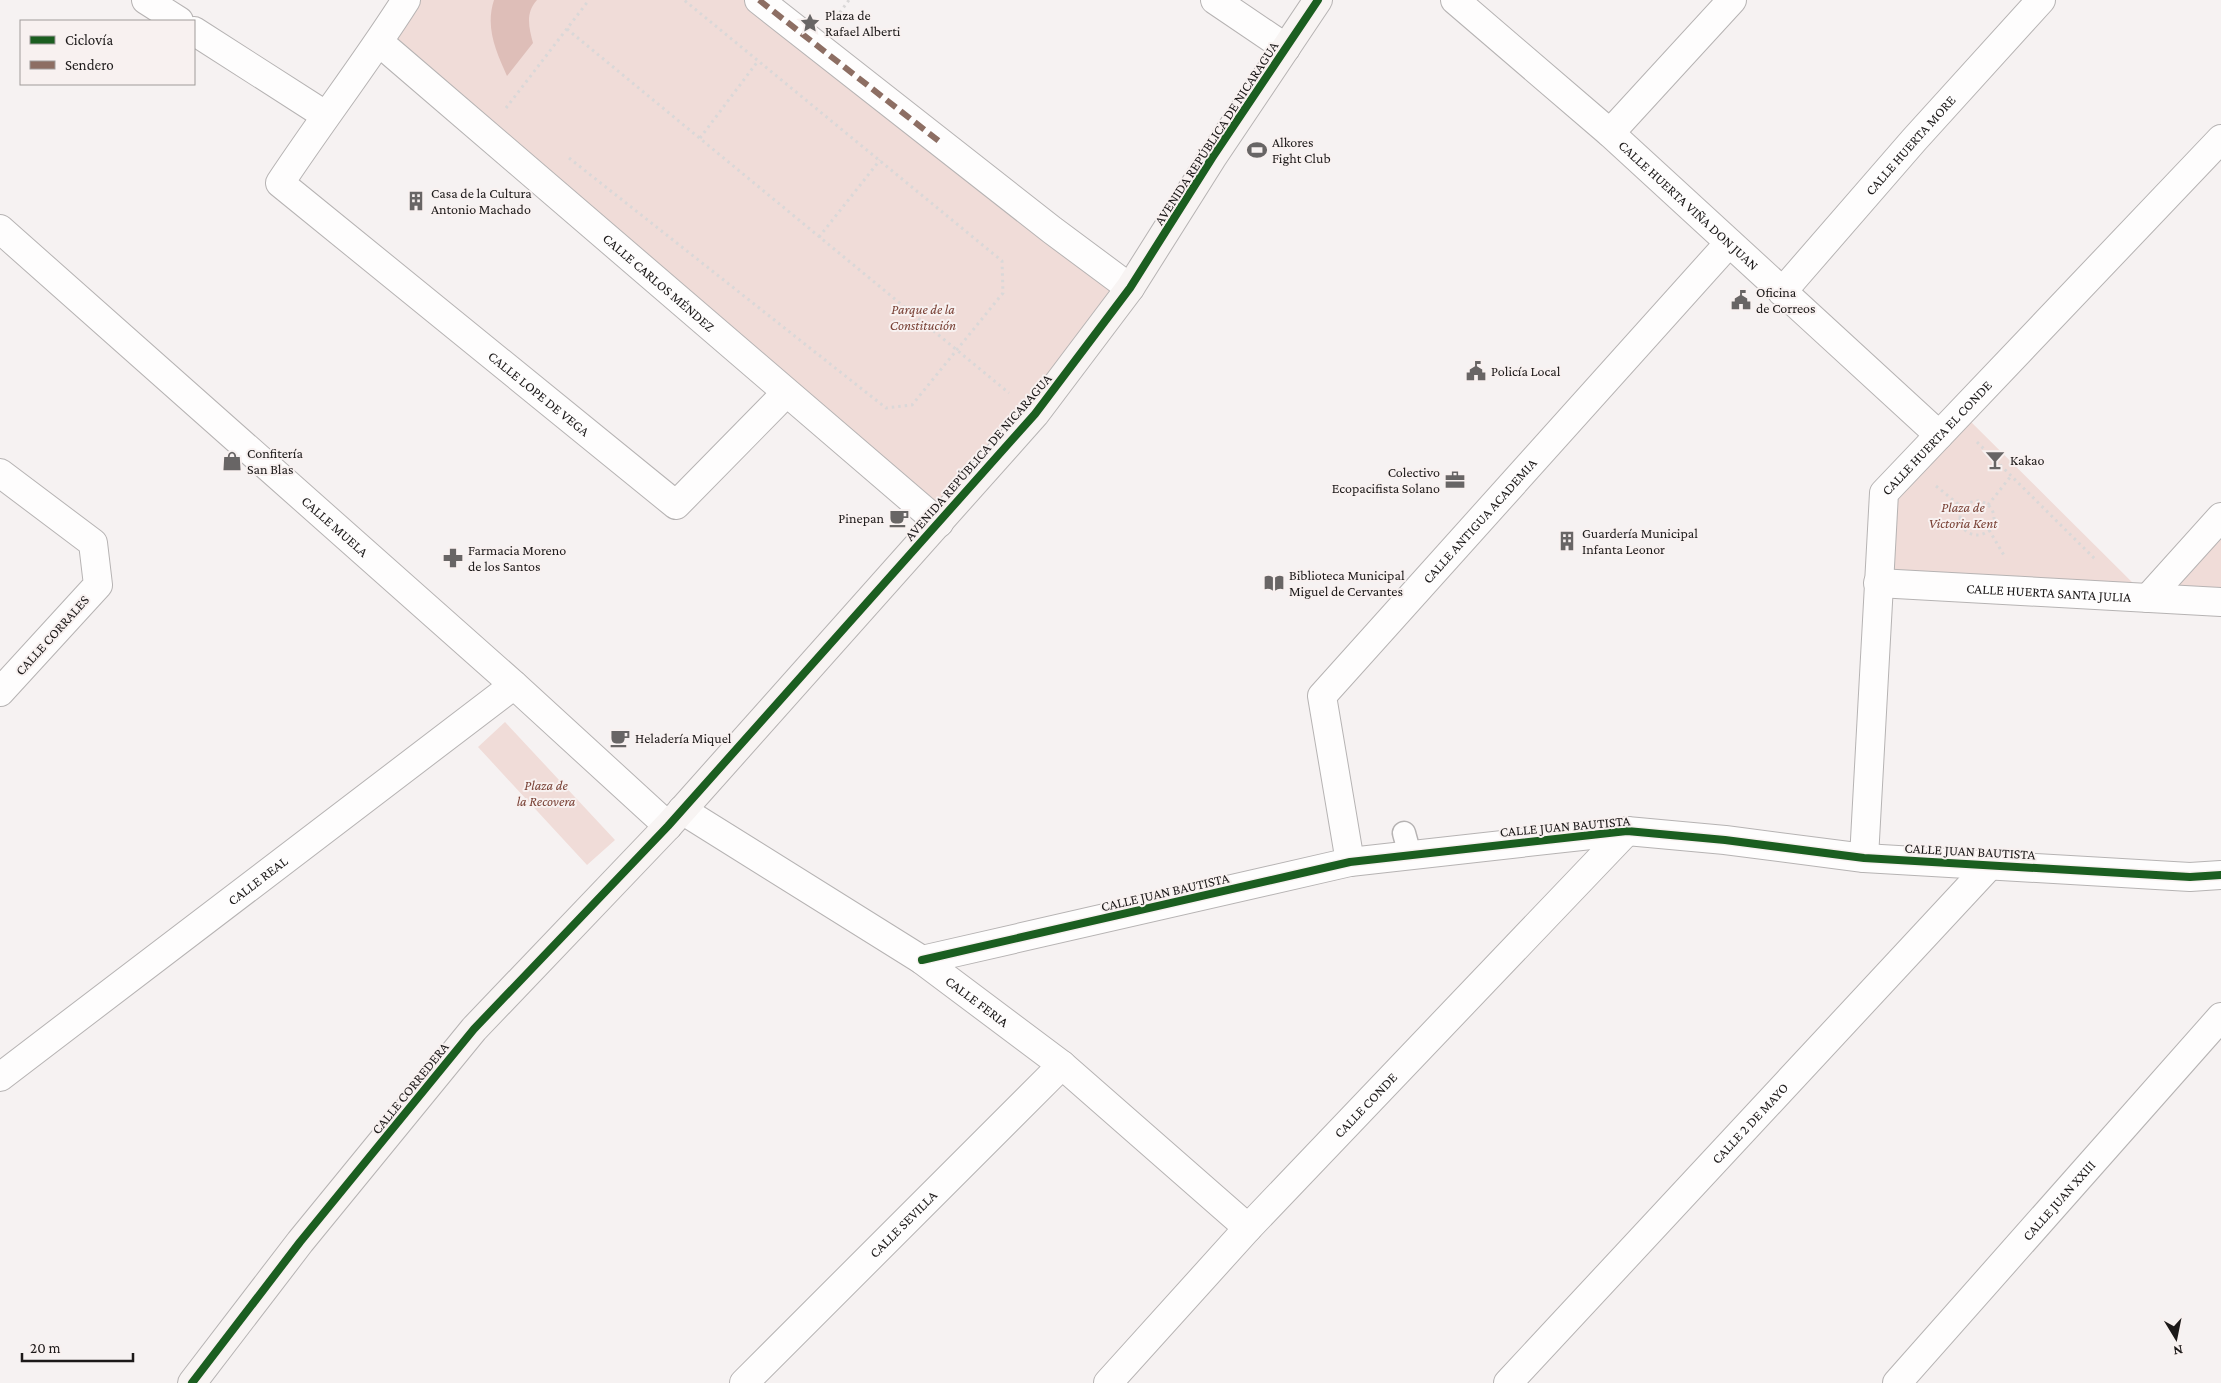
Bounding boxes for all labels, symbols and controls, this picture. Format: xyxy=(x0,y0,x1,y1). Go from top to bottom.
place label: Plaza de Rafael Alberti xyxy=(825,7,901,39)
place icon: Plaza de Rafael Alberti xyxy=(799,12,821,34)
legend xyxy=(20,20,195,85)
text: Ciclovía xyxy=(65,32,113,48)
street label: AVENIDA REPÚBLICA DE NICARAGUA xyxy=(1151,38,1281,228)
text: Sendero xyxy=(65,57,114,73)
street label: CALLE HUERTA MORE xyxy=(1862,92,1959,198)
place label: Alkores Fight Club xyxy=(1272,134,1331,166)
street label: CALLE HUERTA VIÑA DON JUAN xyxy=(1615,137,1762,273)
sports icon: Alkores Fight Club xyxy=(1246,139,1268,161)
place label: Casa de la Cultura Antonio Machado xyxy=(431,185,532,217)
building icon: Casa de la Cultura Antonio Machado xyxy=(405,190,427,212)
street label: CALLE CARLOS MÉNDEZ xyxy=(600,230,718,335)
place label: Oficina de Correos xyxy=(1756,284,1816,316)
public building icon: Oficina de Correos xyxy=(1730,289,1752,311)
park label: Parque de la Constitución xyxy=(890,301,956,333)
street label: CALLE LOPE DE VEGA xyxy=(485,348,593,440)
public building icon: Policía Local xyxy=(1465,360,1487,382)
place label: Policía Local xyxy=(1491,363,1561,379)
street label: AVENIDA REPÚBLICA DE NICARAGUA xyxy=(901,370,1055,544)
street label: CALLE HUERTA EL CONDE xyxy=(1878,377,1995,498)
place label: Confitería San Blas xyxy=(247,445,303,477)
bar icon: Kakao xyxy=(1984,449,2006,471)
shop icon: Confitería San Blas xyxy=(221,450,243,472)
place label: Kakao xyxy=(2010,452,2044,468)
street label: CALLE ANTIGUA ACADEMIA xyxy=(1419,455,1540,586)
place label: Colectivo Ecopacifista Solano xyxy=(1332,464,1440,496)
office icon: Colectivo Ecopacifista Solano xyxy=(1444,469,1466,491)
street label: CALLE MUELA xyxy=(299,493,372,560)
park label: Plaza de Victoria Kent xyxy=(1929,499,1998,531)
cafe icon: Pinepan xyxy=(888,507,910,529)
place label: Pinepan xyxy=(838,510,884,526)
place label: Guardería Municipal Infanta Leonor xyxy=(1582,525,1698,557)
building icon: Guardería Municipal Infanta Leonor xyxy=(1556,530,1578,552)
place label: Farmacia Moreno de los Santos xyxy=(468,542,566,574)
pharmacy icon: Farmacia Moreno de los Santos xyxy=(442,547,464,569)
place label: Biblioteca Municipal Miguel de Cervantes xyxy=(1289,567,1405,599)
library icon: Biblioteca Municipal Miguel de Cervantes xyxy=(1263,572,1285,594)
street label: CALLE HUERTA SANTA JULIA xyxy=(1966,580,2132,605)
street label: CALLE CORRALES xyxy=(12,591,92,678)
cafe icon: Heladería Miquel xyxy=(609,727,631,749)
place label: Heladería Miquel xyxy=(635,730,732,746)
park label: Plaza de la Recovera xyxy=(517,777,576,809)
street label: CALLE JUAN BAUTISTA xyxy=(1499,812,1631,840)
street label: CALLE JUAN BAUTISTA xyxy=(1904,840,2036,862)
street label: CALLE REAL xyxy=(225,853,291,908)
street label: CALLE JUAN BAUTISTA xyxy=(1099,869,1231,915)
street label: CALLE FERIA xyxy=(942,973,1012,1030)
street label: CALLE CORREDERA xyxy=(368,1039,452,1137)
street label: CALLE CONDE xyxy=(1331,1069,1401,1141)
street label: CALLE 2 DE MAYO xyxy=(1708,1079,1791,1167)
street label: CALLE JUAN XXIII xyxy=(2019,1157,2098,1244)
street label: CALLE SEVILLA xyxy=(866,1187,940,1261)
north arrow xyxy=(2151,1313,2201,1363)
scale bar xyxy=(22,1330,134,1362)
text: 20 m xyxy=(30,1340,61,1356)
text: N xyxy=(2172,1342,2184,1360)

